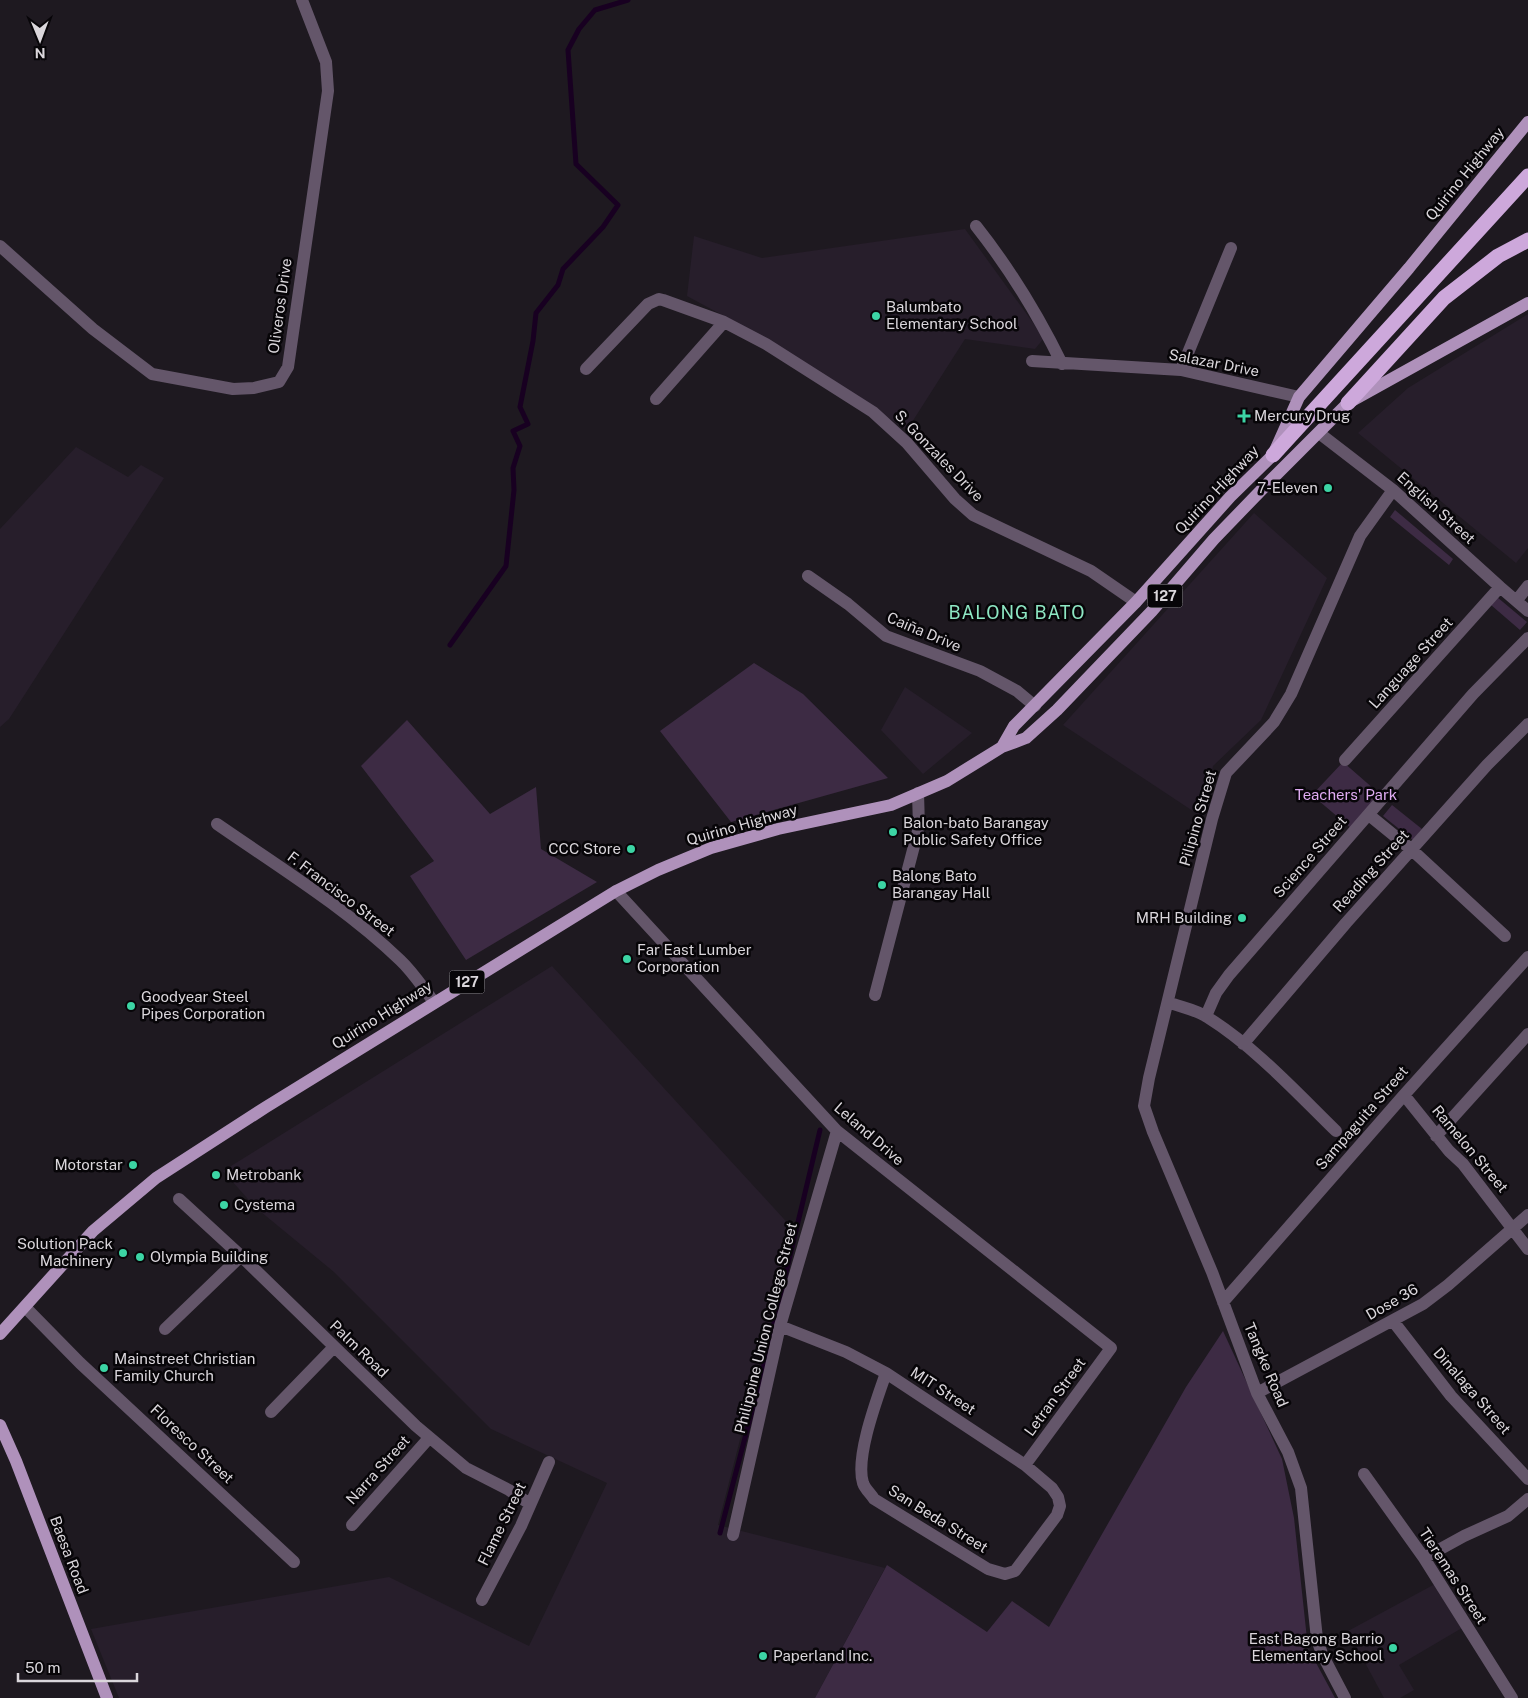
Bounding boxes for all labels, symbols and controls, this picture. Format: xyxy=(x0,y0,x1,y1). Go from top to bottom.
north arrow xyxy=(15,15,65,65)
text: N xyxy=(35,45,46,61)
street label: Quirino Highway xyxy=(1422,124,1507,224)
street label: Oliveros Drive xyxy=(264,257,295,355)
place label: Balumbato Elementary School xyxy=(886,298,1018,332)
marker: Balumbato Elementary School xyxy=(870,310,882,322)
street label: Salazar Drive xyxy=(1167,345,1261,380)
street label: S. Gonzales Drive xyxy=(892,407,987,505)
place label: Mercury Drug xyxy=(1254,407,1350,424)
marker: Mercury Drug xyxy=(1238,410,1250,422)
street label: Quirino Highway xyxy=(1171,442,1262,537)
street label: English Street xyxy=(1394,468,1479,547)
place label: 7-Eleven xyxy=(1257,479,1318,496)
marker: 7-Eleven xyxy=(1322,482,1334,494)
road number: 127 xyxy=(1148,584,1182,608)
district label: BALONG BATO xyxy=(948,602,1086,623)
street label: Caiña Drive xyxy=(885,608,964,655)
street label: Language Street xyxy=(1365,614,1456,712)
street label: Pilipino Street xyxy=(1176,768,1219,868)
park label: Teachers' Park xyxy=(1295,786,1397,803)
street label: Quirino Highway xyxy=(684,801,799,848)
street label: Science Street xyxy=(1269,812,1350,901)
place label: Balon-bato Barangay Public Safety Office xyxy=(903,814,1049,848)
marker: Balon-bato Barangay Public Safety Office xyxy=(887,826,899,838)
street label: Reading Street xyxy=(1329,826,1412,915)
place label: CCC Store xyxy=(548,840,621,857)
marker: CCC Store xyxy=(625,843,637,855)
street label: F. Francisco Street xyxy=(284,848,398,940)
place label: Balong Bato Barangay Hall xyxy=(892,867,990,901)
marker: Balong Bato Barangay Hall xyxy=(876,879,888,891)
place label: MRH Building xyxy=(1136,909,1232,926)
marker: MRH Building xyxy=(1236,912,1248,924)
place label: Far East Lumber Corporation xyxy=(637,941,752,975)
marker: Far East Lumber Corporation xyxy=(621,953,633,965)
road number: 127 xyxy=(450,970,484,994)
street label: Quirino Highway xyxy=(329,977,435,1052)
place label: Goodyear Steel Pipes Corporation xyxy=(141,988,265,1022)
marker: Goodyear Steel Pipes Corporation xyxy=(125,1000,137,1012)
street label: Sampaguita Street xyxy=(1312,1062,1411,1173)
street label: Leland Drive xyxy=(831,1099,908,1169)
street label: Ramelon Street xyxy=(1429,1102,1512,1196)
place label: Motorstar xyxy=(54,1156,123,1173)
marker: Motorstar xyxy=(127,1159,139,1171)
place label: Metrobank xyxy=(226,1166,302,1183)
marker: Metrobank xyxy=(210,1169,222,1181)
place label: Cystema xyxy=(234,1196,295,1213)
marker: Cystema xyxy=(218,1199,230,1211)
street label: Philippine Union College Street xyxy=(731,1220,800,1435)
place label: Solution Pack Machinery xyxy=(17,1235,113,1269)
marker: Solution Pack Machinery xyxy=(117,1247,129,1259)
place label: Olympia Building xyxy=(150,1248,268,1265)
marker: Olympia Building xyxy=(134,1251,146,1263)
street label: Dose 36 xyxy=(1363,1280,1421,1323)
street label: Palm Road xyxy=(327,1317,392,1381)
street label: Tangke Road xyxy=(1241,1320,1292,1410)
street label: Dinalaga Street xyxy=(1430,1344,1515,1437)
place label: Mainstreet Christian Family Church xyxy=(114,1350,256,1384)
street label: Letran Street xyxy=(1021,1354,1089,1439)
marker: Mainstreet Christian Family Church xyxy=(98,1362,110,1374)
street label: MIT Street xyxy=(908,1363,979,1418)
street label: Floresco Street xyxy=(147,1401,237,1487)
street label: Narra Street xyxy=(342,1432,413,1508)
street label: Flame Street xyxy=(474,1479,529,1568)
street label: San Beda Street xyxy=(885,1481,991,1556)
street label: Baesa Road xyxy=(47,1514,92,1596)
street label: Tieremas Street xyxy=(1416,1524,1491,1627)
place label: East Bagong Barrio Elementary School xyxy=(1249,1630,1383,1664)
marker: East Bagong Barrio Elementary School xyxy=(1387,1642,1399,1654)
place label: Paperland Inc. xyxy=(773,1647,872,1664)
scale bar xyxy=(18,1650,136,1682)
marker: Paperland Inc. xyxy=(757,1650,769,1662)
text: 50 m xyxy=(25,1659,60,1676)

